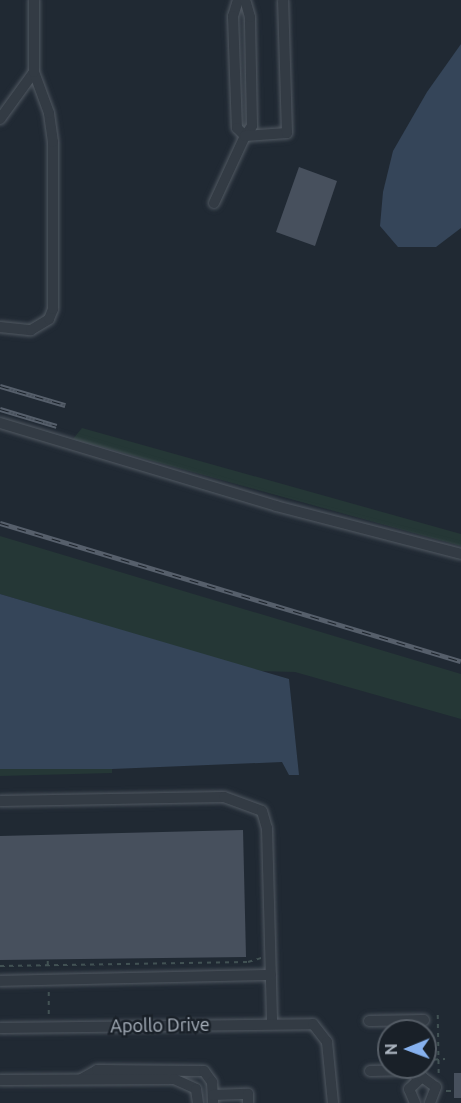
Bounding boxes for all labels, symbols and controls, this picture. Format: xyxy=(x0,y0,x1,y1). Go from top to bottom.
street label: Apollo Drive xyxy=(110,1013,210,1037)
north arrow xyxy=(377,1019,437,1079)
text: N xyxy=(382,1043,400,1055)

